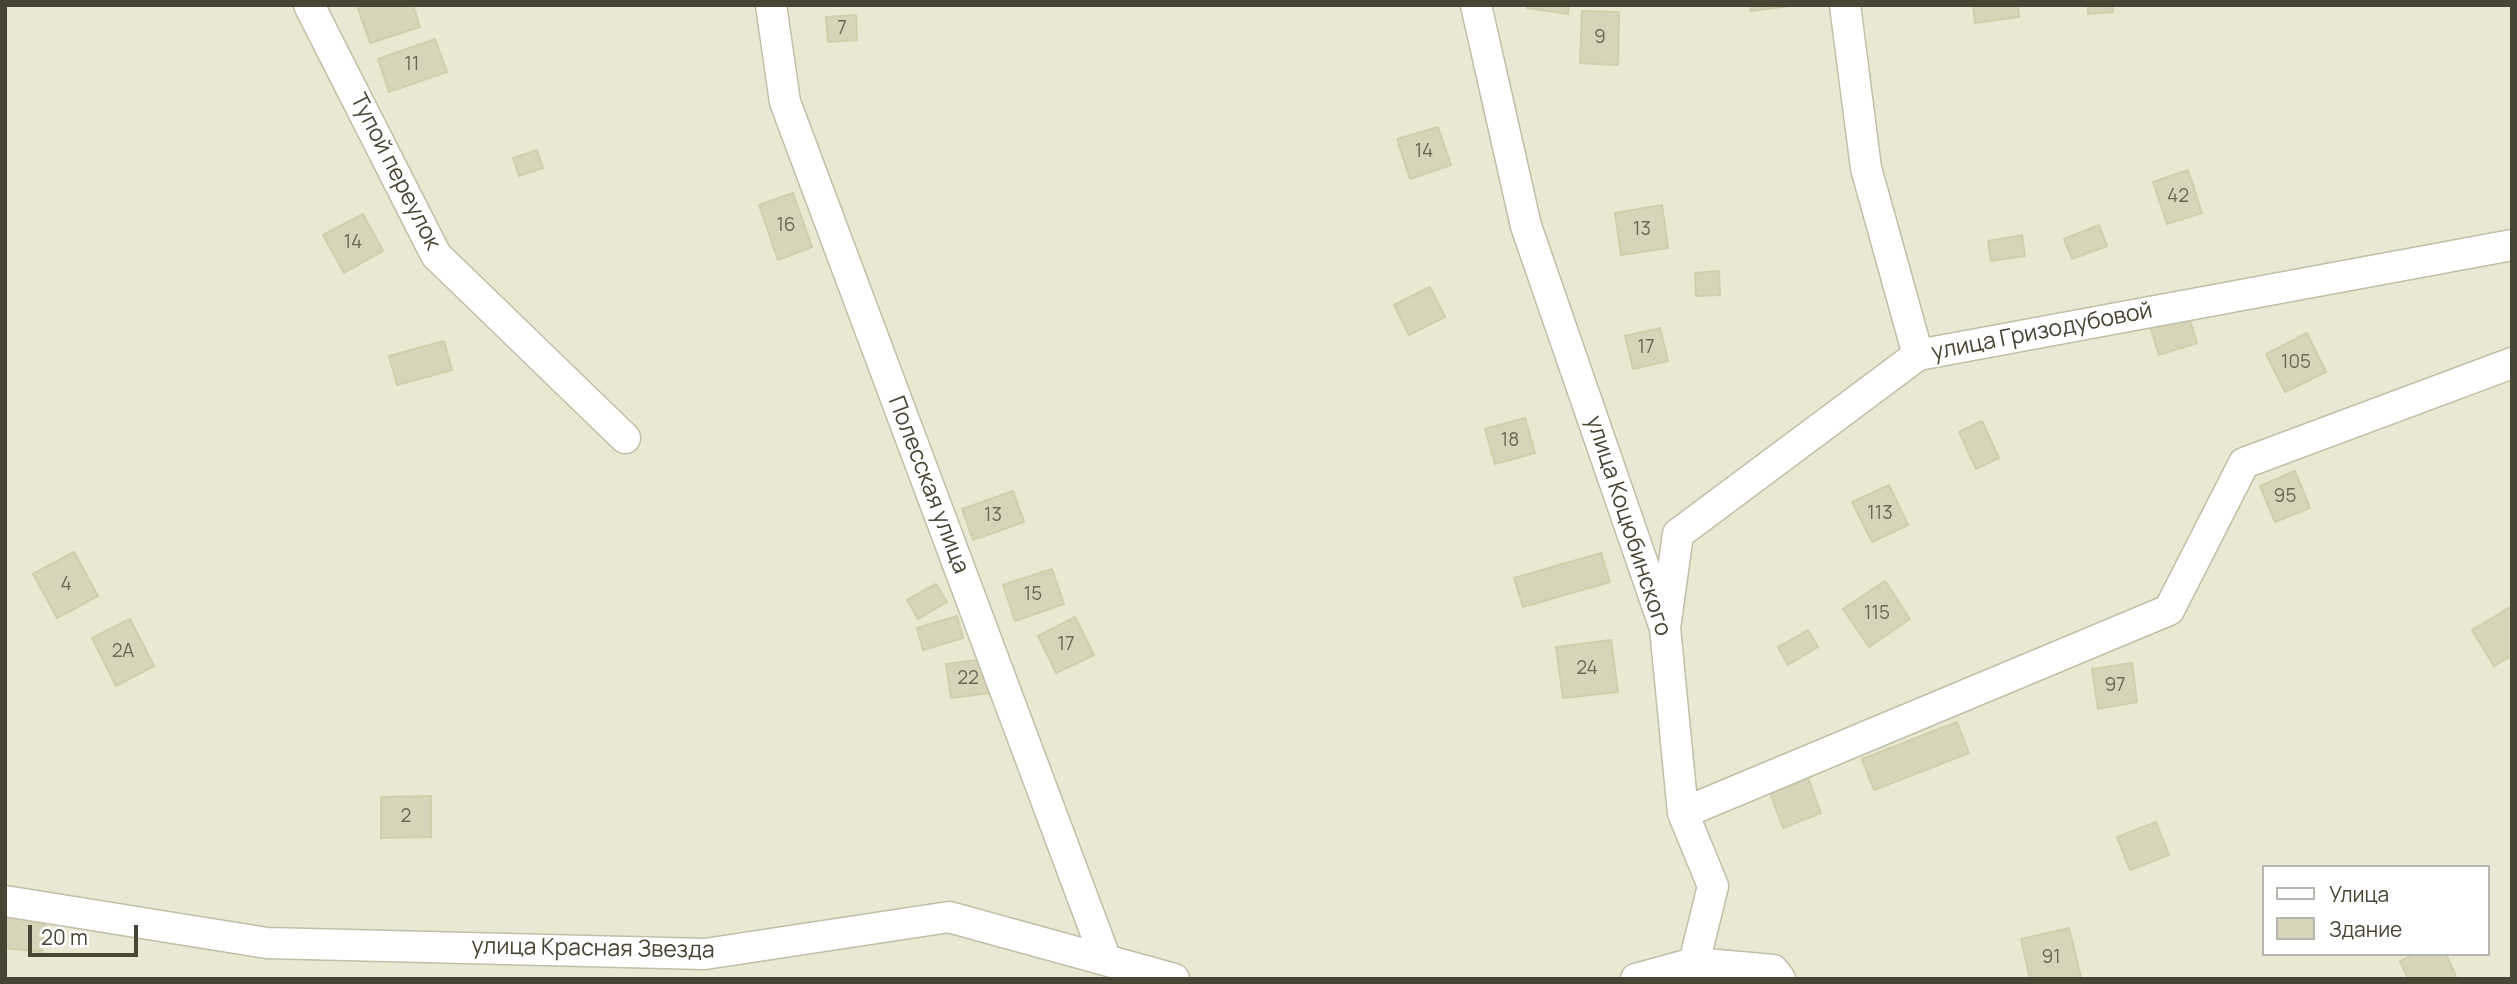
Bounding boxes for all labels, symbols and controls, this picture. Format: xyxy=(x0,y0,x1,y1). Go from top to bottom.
house number: 7 xyxy=(837,18,847,40)
house number: 9 xyxy=(1594,27,1606,49)
house number: 11 xyxy=(405,54,419,76)
street label: Тупой переулок xyxy=(344,89,446,255)
house number: 14 xyxy=(1415,141,1433,163)
house number: 42 xyxy=(2167,186,2189,208)
house number: 16 xyxy=(776,215,796,237)
house number: 13 xyxy=(1633,219,1651,241)
house number: 14 xyxy=(344,232,362,254)
street label: улица Гризодубовой xyxy=(1929,297,2155,367)
house number: 17 xyxy=(1638,337,1654,359)
house number: 105 xyxy=(2281,352,2311,374)
street label: Полесская улица xyxy=(881,392,975,578)
street label: улица Коцюбинского xyxy=(1579,412,1677,640)
house number: 18 xyxy=(1501,430,1519,452)
house number: 95 xyxy=(2274,486,2296,508)
house number: 113 xyxy=(1867,503,1893,525)
house number: 13 xyxy=(984,505,1002,527)
house number: 4 xyxy=(60,574,72,596)
house number: 15 xyxy=(1024,584,1042,606)
house number: 115 xyxy=(1864,603,1890,625)
house number: 17 xyxy=(1058,634,1074,656)
house number: 2А xyxy=(112,641,134,663)
house number: 24 xyxy=(1576,658,1598,680)
house number: 22 xyxy=(957,668,979,690)
house number: 97 xyxy=(2104,675,2126,697)
house number: 2 xyxy=(401,806,411,828)
legend xyxy=(2262,865,2489,956)
text: Улица xyxy=(2329,880,2389,908)
scale bar xyxy=(32,911,142,955)
text: Здание xyxy=(2329,915,2402,943)
text: 20 m xyxy=(41,923,88,951)
street label: улица Красная Звезда xyxy=(471,933,715,965)
house number: 91 xyxy=(2041,947,2061,969)

